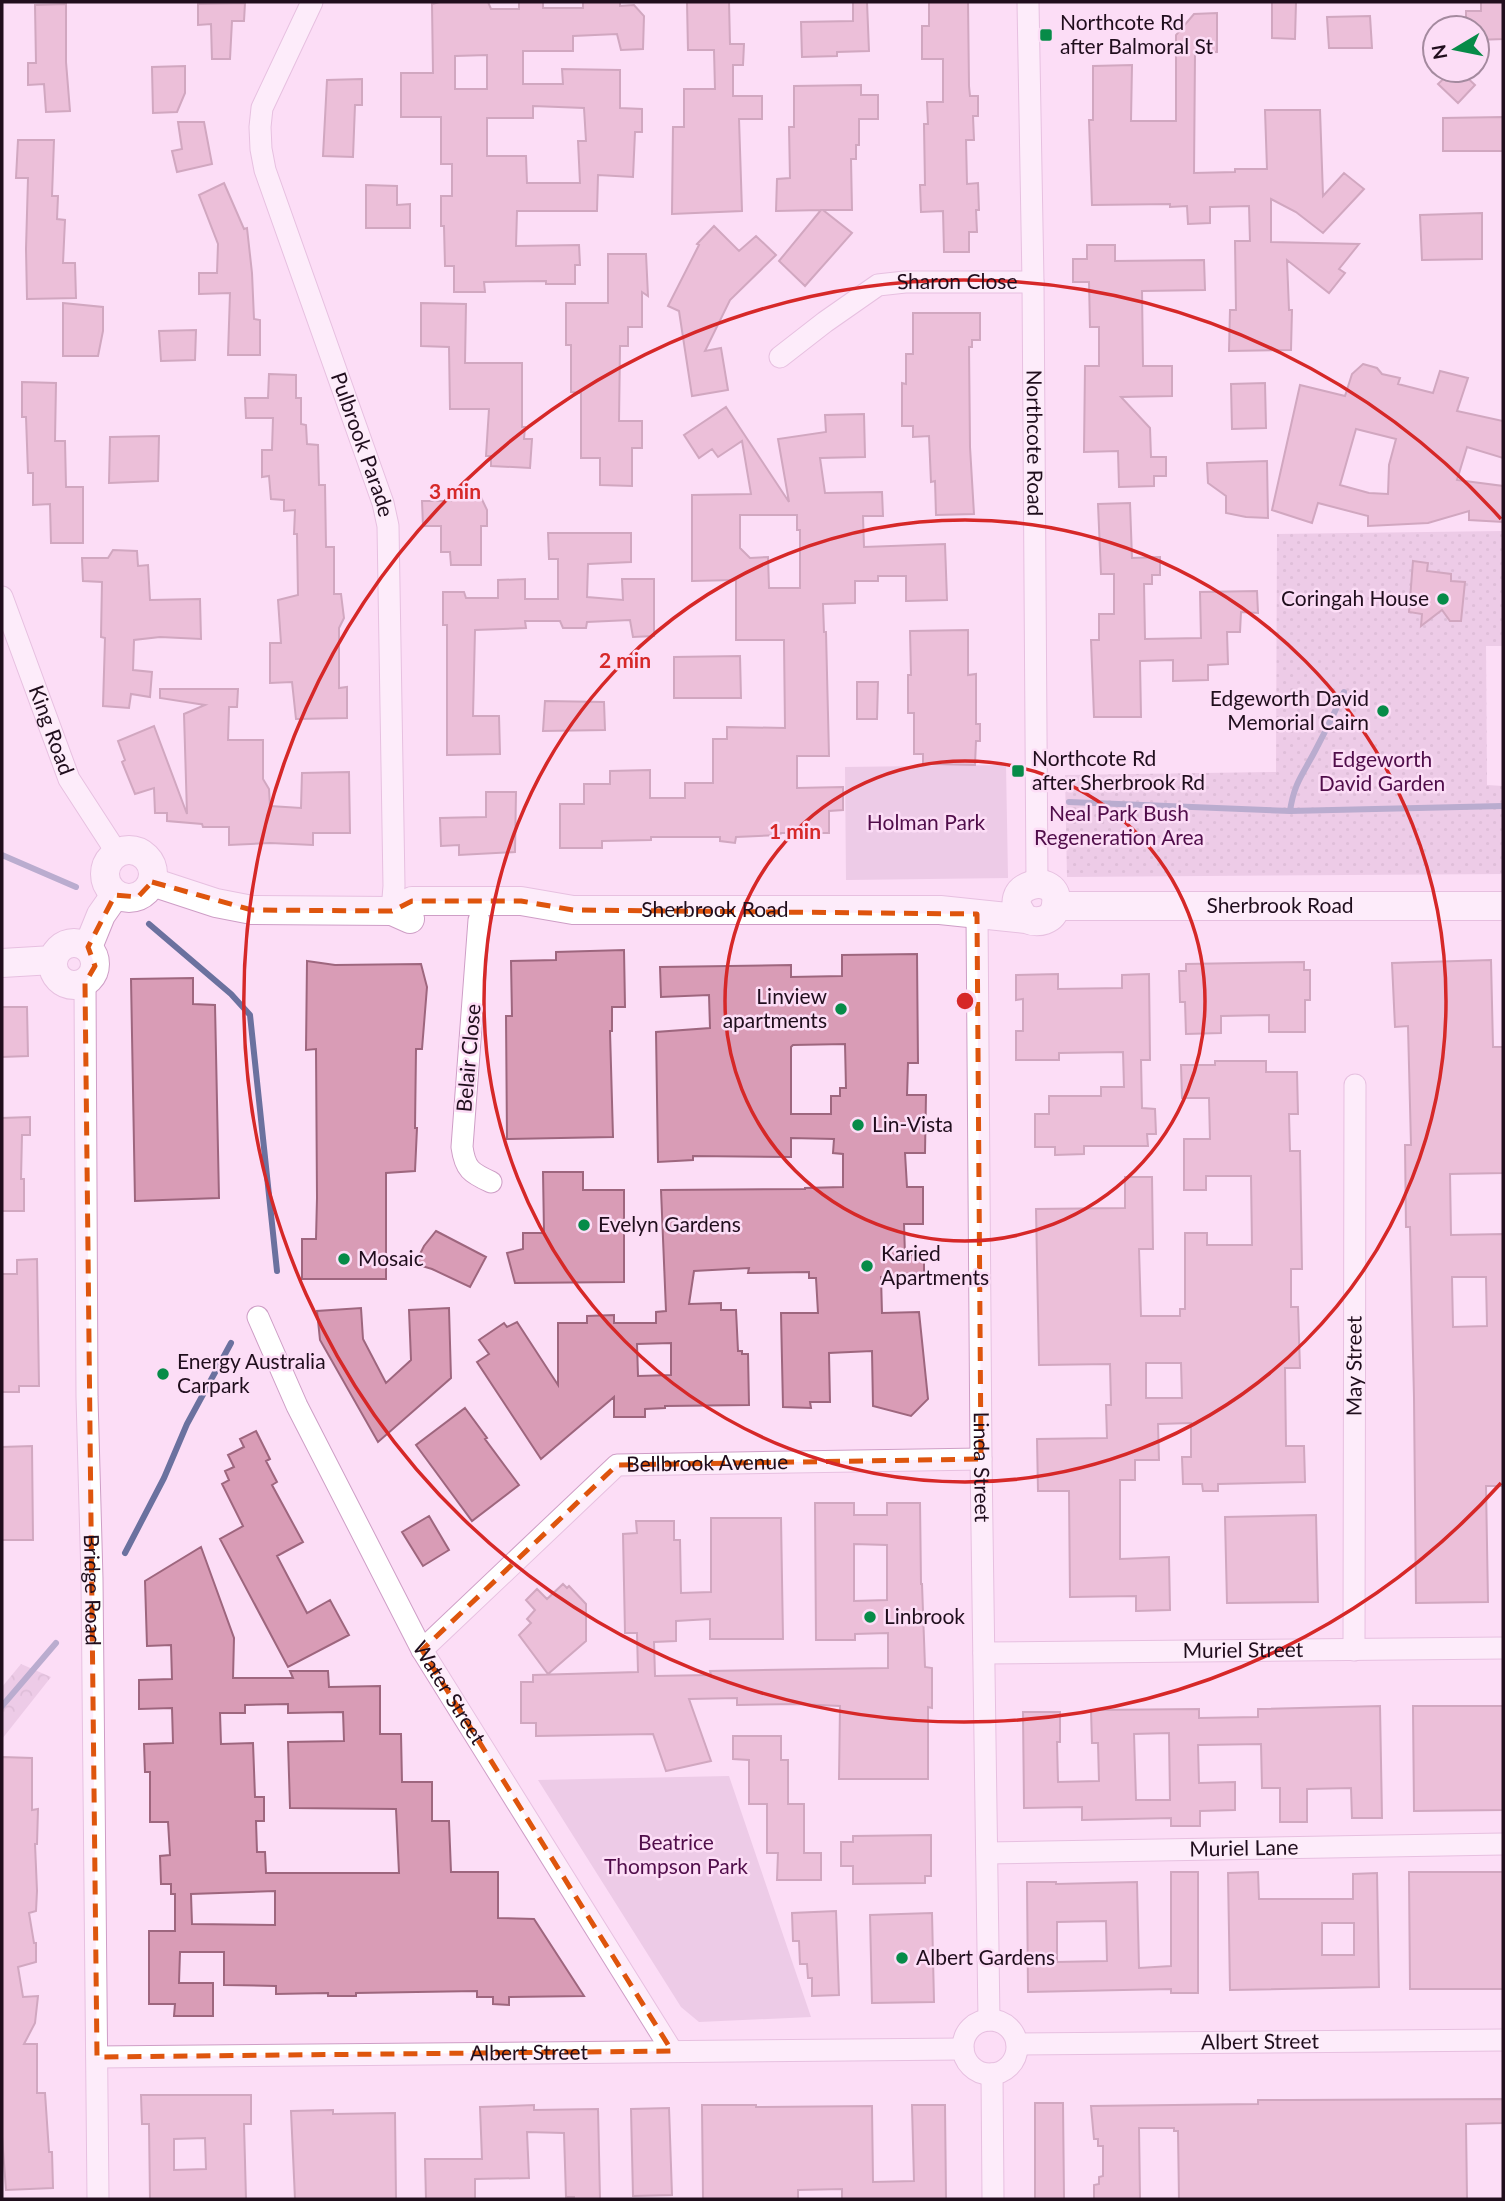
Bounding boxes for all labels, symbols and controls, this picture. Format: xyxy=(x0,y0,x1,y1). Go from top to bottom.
place label: Northcote Rd after Balmoral St xyxy=(1060,9,1213,58)
north arrow xyxy=(1421,14,1491,84)
marker: Northcote Rd after Balmoral St xyxy=(1038,27,1054,43)
text: N xyxy=(1426,43,1451,61)
street label: Sharon Close xyxy=(895,268,1018,294)
street label: Pulbrook Parade xyxy=(327,368,400,519)
street label: Northcote Road xyxy=(1023,370,1049,516)
text: 3 min xyxy=(429,478,481,503)
place label: Coringah House xyxy=(1281,585,1429,610)
marker: Coringah House xyxy=(1435,591,1451,607)
text: 2 min xyxy=(599,647,651,672)
street label: King Road xyxy=(25,681,80,778)
place label: Edgeworth David Memorial Cairn xyxy=(1210,685,1369,734)
marker: Edgeworth David Memorial Cairn xyxy=(1375,703,1391,719)
place label: Northcote Rd after Sherbrook Rd xyxy=(1032,745,1205,794)
park label: Edgeworth David Garden xyxy=(1319,746,1445,795)
marker: Northcote Rd after Sherbrook Rd xyxy=(1010,763,1026,779)
park label: Neal Park Bush Regeneration Area xyxy=(1034,800,1204,849)
park label: Holman Park xyxy=(867,809,986,834)
text: 1 min xyxy=(769,818,821,843)
street label: Sherbrook Road xyxy=(1206,892,1354,917)
street label: Sherbrook Road xyxy=(641,896,788,921)
place label: Linview apartments xyxy=(723,983,827,1032)
centre of rings xyxy=(953,989,977,1013)
marker: Linview apartments xyxy=(833,1001,849,1017)
street label: Belair Close xyxy=(450,1003,485,1113)
place label: Lin-Vista xyxy=(872,1111,953,1136)
marker: Lin-Vista xyxy=(850,1117,866,1133)
place label: Evelyn Gardens xyxy=(598,1211,741,1236)
marker: Evelyn Gardens xyxy=(576,1217,592,1233)
place label: Karied Apartments xyxy=(881,1240,989,1289)
place label: Mosaic xyxy=(358,1245,424,1270)
marker: Mosaic xyxy=(336,1251,352,1267)
marker: Karied Apartments xyxy=(859,1258,875,1274)
street label: May Street xyxy=(1340,1315,1366,1416)
place label: Energy Australia Carpark xyxy=(177,1348,326,1397)
marker: Energy Australia Carpark xyxy=(155,1366,171,1382)
street label: Linda Street xyxy=(970,1412,996,1523)
street label: Bellbrook Avenue xyxy=(626,1448,788,1476)
street label: Bridge Road xyxy=(80,1534,107,1646)
place label: Linbrook xyxy=(884,1603,965,1628)
marker: Linbrook xyxy=(862,1609,878,1625)
street label: Water Street xyxy=(408,1636,492,1749)
street label: Muriel Street xyxy=(1183,1636,1304,1662)
park label: Beatrice Thompson Park xyxy=(604,1829,748,1878)
street label: Muriel Lane xyxy=(1189,1834,1299,1860)
place label: Albert Gardens xyxy=(916,1944,1055,1969)
marker: Albert Gardens xyxy=(894,1950,910,1966)
street label: Albert Street xyxy=(1201,2028,1320,2053)
street label: Albert Street xyxy=(470,2038,589,2065)

